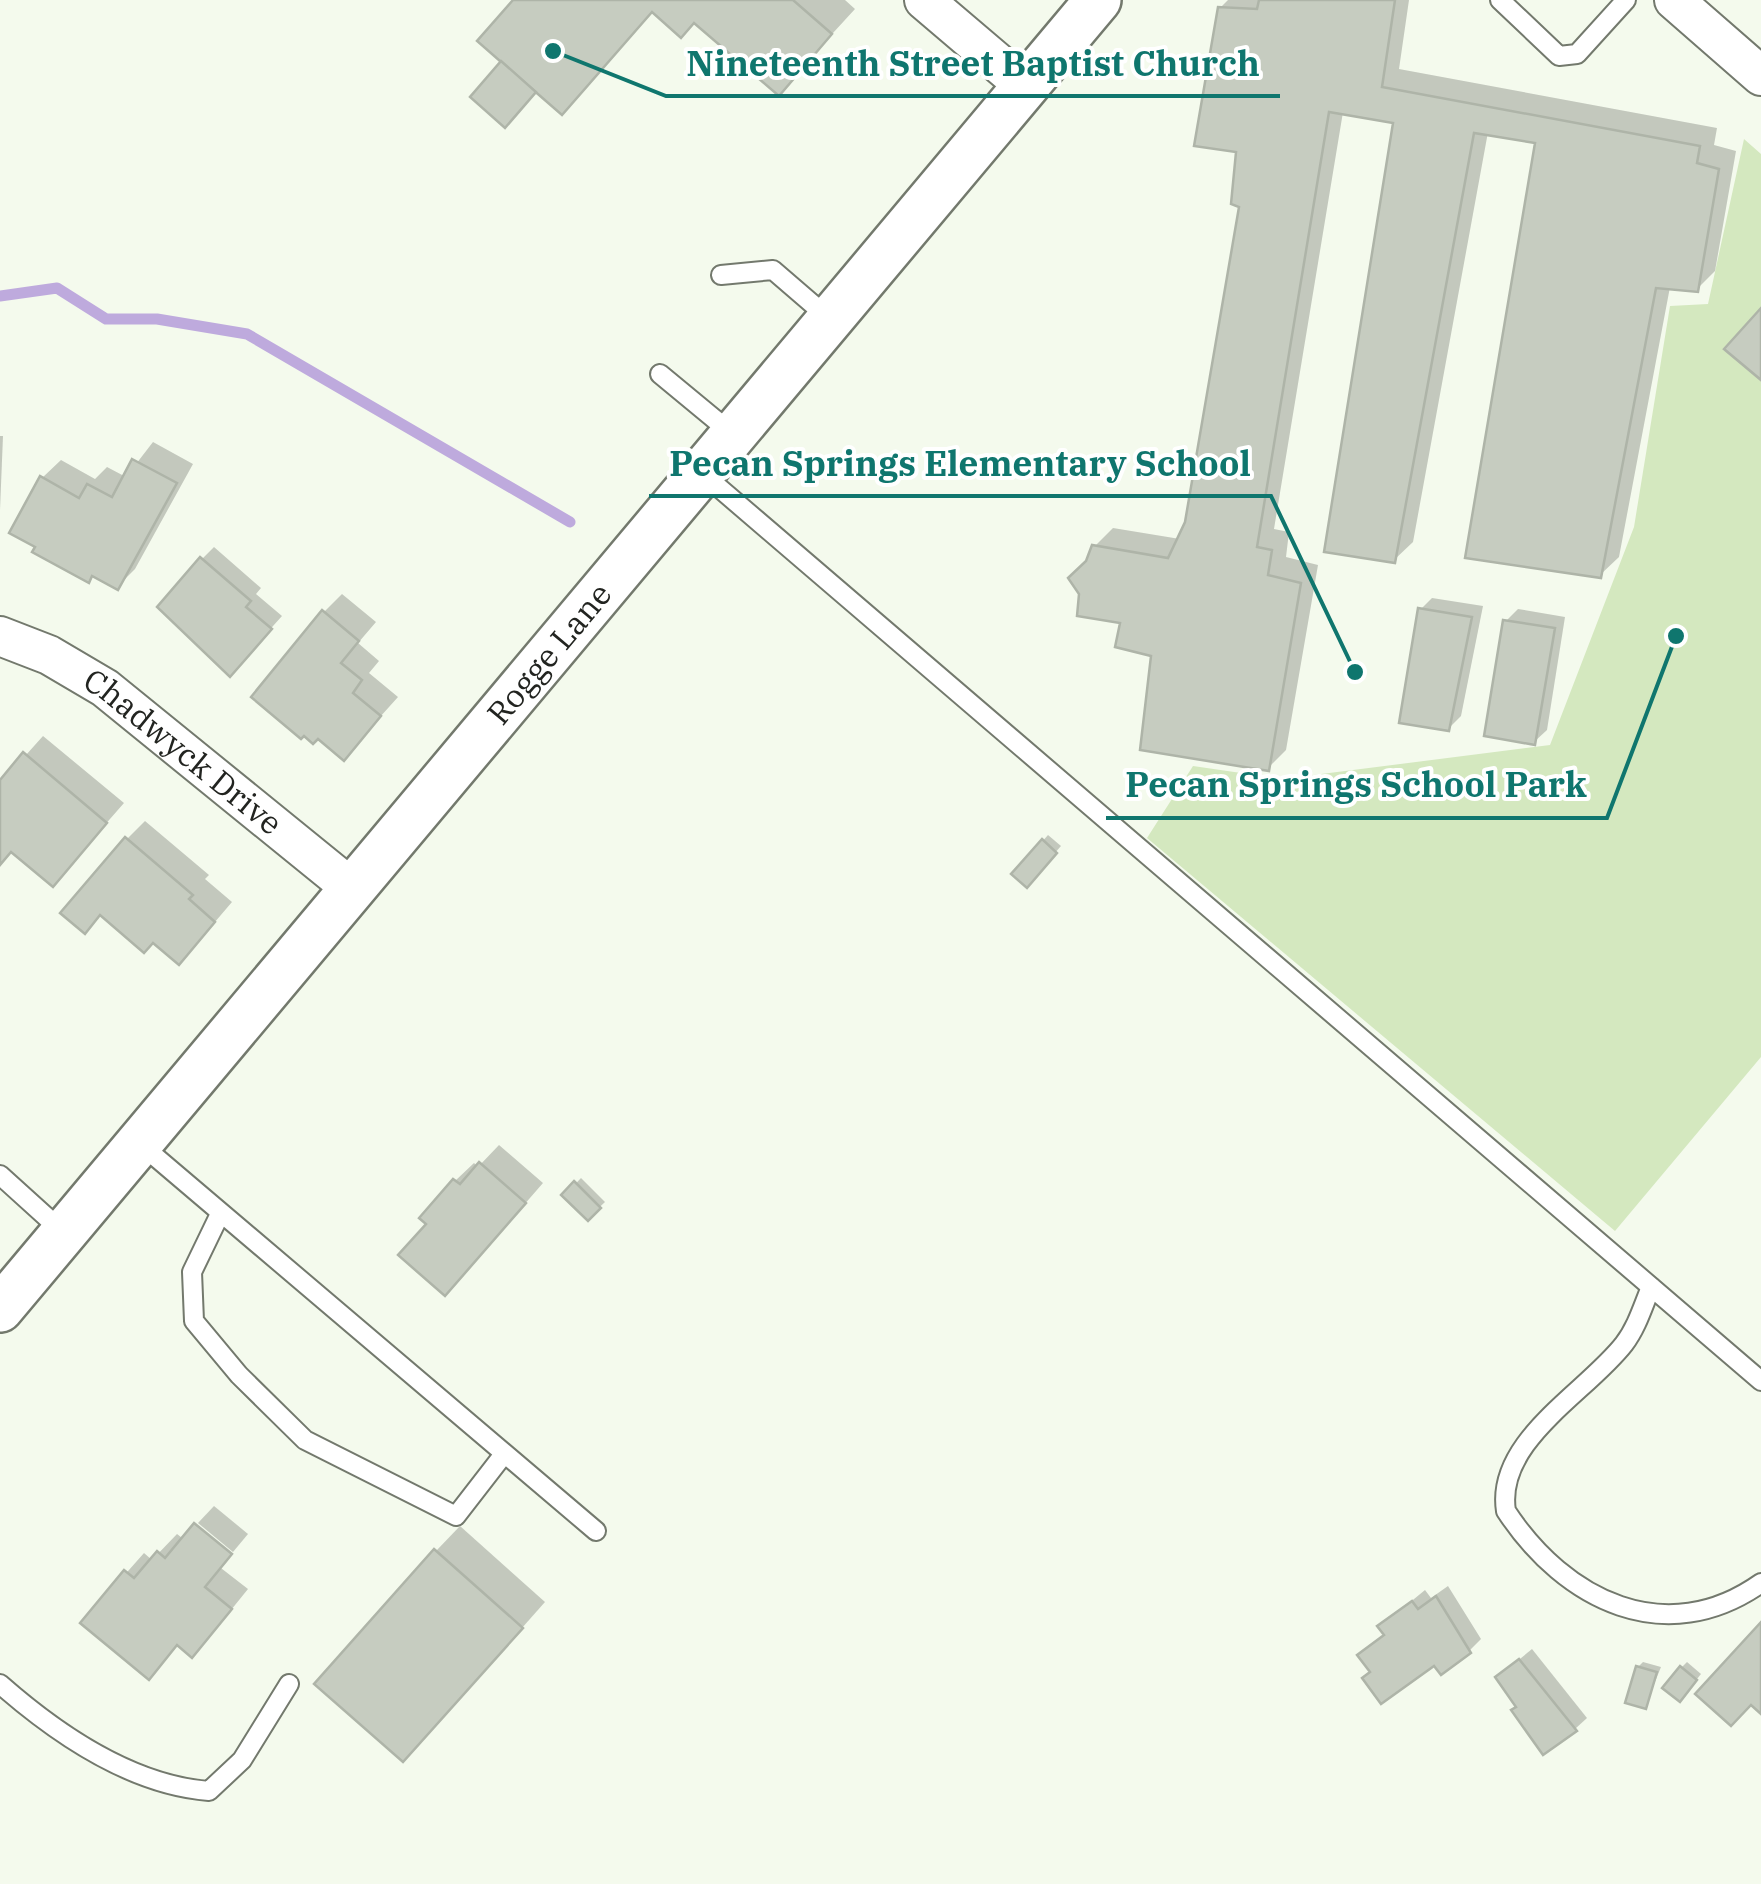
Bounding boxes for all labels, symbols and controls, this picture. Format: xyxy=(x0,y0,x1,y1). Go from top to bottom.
callout: Nineteenth Street Baptist Church xyxy=(666,31,1280,96)
text: Nineteenth Street Baptist Church xyxy=(686,40,1260,86)
callout: Pecan Springs Elementary School xyxy=(649,431,1271,496)
text: Pecan Springs Elementary School xyxy=(669,440,1251,486)
street label: Rogge Lane xyxy=(477,574,620,733)
street label: Chadwyck Drive xyxy=(77,658,291,844)
callout: Pecan Springs School Park xyxy=(1106,753,1607,818)
text: Pecan Springs School Park xyxy=(1125,761,1587,807)

